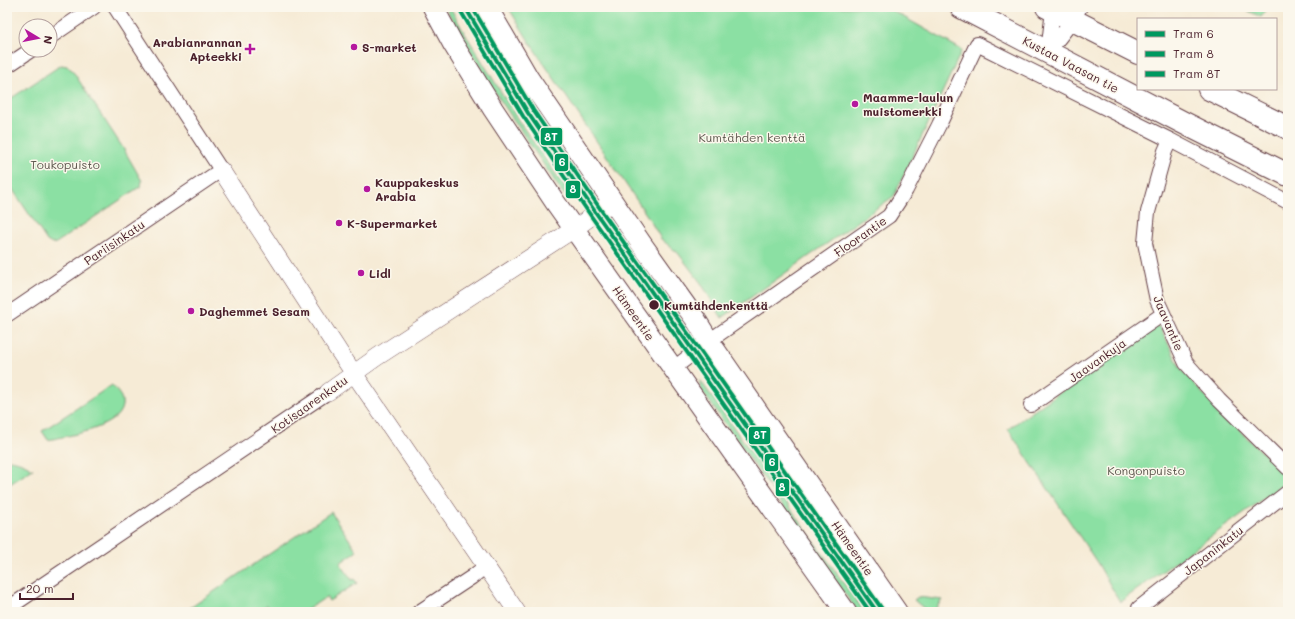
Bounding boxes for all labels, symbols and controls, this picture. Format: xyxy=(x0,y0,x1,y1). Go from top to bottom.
north arrow xyxy=(18,18,58,58)
legend xyxy=(1137,18,1277,90)
text: Tram 6 xyxy=(1173,25,1214,41)
street label: Kustaa Vaasan tie xyxy=(1020,32,1122,96)
text: N xyxy=(40,34,56,45)
place label: Arabianrannan Apteekki xyxy=(152,34,242,64)
place label: S-market xyxy=(362,39,417,55)
marker: S-market xyxy=(349,42,359,52)
marker: Arabianrannan Apteekki xyxy=(245,44,255,54)
text: Tram 8 xyxy=(1173,45,1214,61)
text: Tram 8T xyxy=(1173,65,1221,81)
place label: Maamme-laulun muistomerkki xyxy=(863,89,953,119)
marker: Maamme-laulun muistomerkki xyxy=(850,99,860,109)
line badge: 8T xyxy=(540,127,563,146)
text: 8T xyxy=(544,129,558,144)
park label: Kumtähden kenttä xyxy=(699,129,805,145)
line badge: 6 xyxy=(554,153,569,172)
text: 6 xyxy=(559,154,566,169)
park label: Toukopuisto xyxy=(30,156,100,172)
place label: Kauppakeskus Arabia xyxy=(375,174,459,204)
line badge: 8 xyxy=(565,180,581,199)
text: 8 xyxy=(570,181,577,196)
marker: Kauppakeskus Arabia xyxy=(362,184,372,194)
street label: Floorantie xyxy=(831,212,889,260)
place label: K-Supermarket xyxy=(347,215,437,231)
street label: Pariisinkatu xyxy=(80,216,148,268)
marker: K-Supermarket xyxy=(334,218,344,228)
place label: Lidl xyxy=(369,265,391,281)
marker: Lidl xyxy=(356,268,366,278)
street label: Hämeentie xyxy=(609,282,659,344)
street label: Jaavantie xyxy=(1150,293,1188,353)
place label: Kumtähdenkenttä xyxy=(664,297,768,313)
marker: Kumtähdenkenttä xyxy=(647,298,661,312)
place label: Daghemmet Sesam xyxy=(199,303,310,319)
marker: Daghemmet Sesam xyxy=(186,306,196,316)
street label: Jaavankuja xyxy=(1065,334,1129,386)
street label: Kotisaarenkatu xyxy=(268,372,350,436)
line badge: 8T xyxy=(748,426,771,445)
text: 8T xyxy=(753,427,767,442)
line badge: 6 xyxy=(764,453,779,472)
text: 6 xyxy=(769,454,776,469)
park label: Kongonpuisto xyxy=(1107,462,1185,478)
line badge: 8 xyxy=(775,478,790,497)
text: 8 xyxy=(779,479,786,494)
street label: Hämeentie xyxy=(828,517,878,579)
street label: Japaninkatu xyxy=(1180,522,1246,578)
scale bar xyxy=(20,575,73,601)
text: 20 m xyxy=(26,580,54,596)

